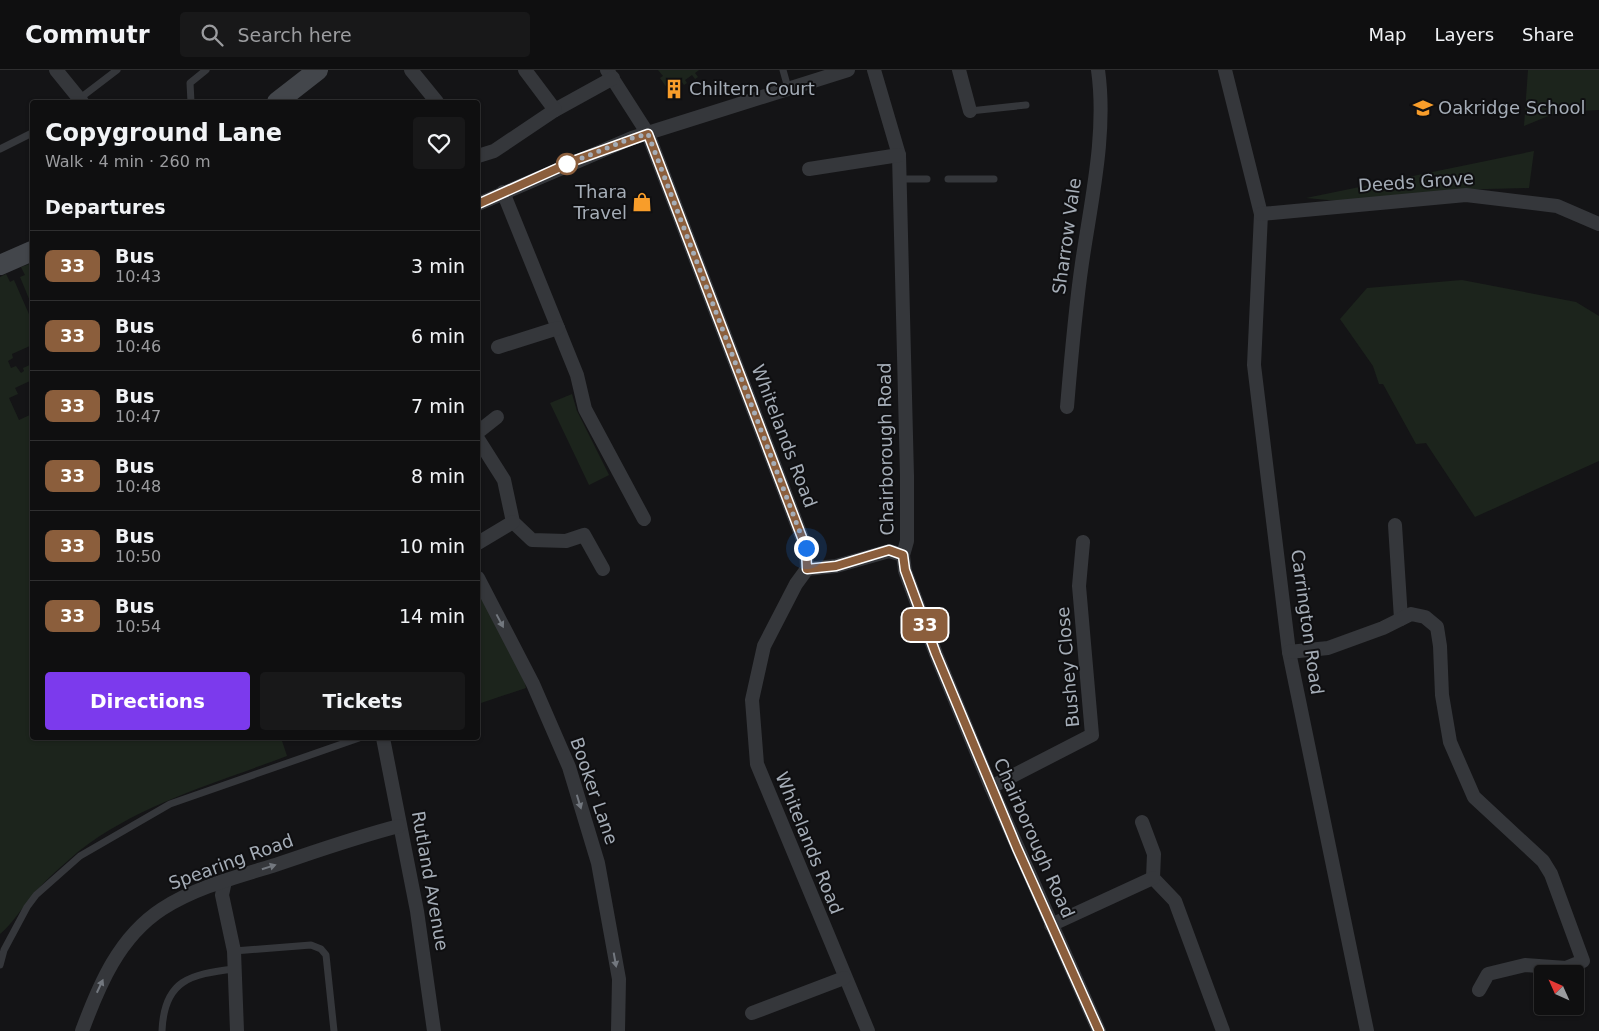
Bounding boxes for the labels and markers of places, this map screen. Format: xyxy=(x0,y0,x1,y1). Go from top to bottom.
building icon: Chiltern Court xyxy=(663,78,685,100)
place label: Chiltern Court xyxy=(689,78,815,99)
school or university icon: Oakridge School xyxy=(1412,97,1434,119)
place label: Oakridge School xyxy=(1438,97,1585,118)
unlabelled marker xyxy=(556,153,578,175)
place label: Thara Travel xyxy=(572,181,627,223)
shop icon: Thara Travel xyxy=(631,191,653,213)

